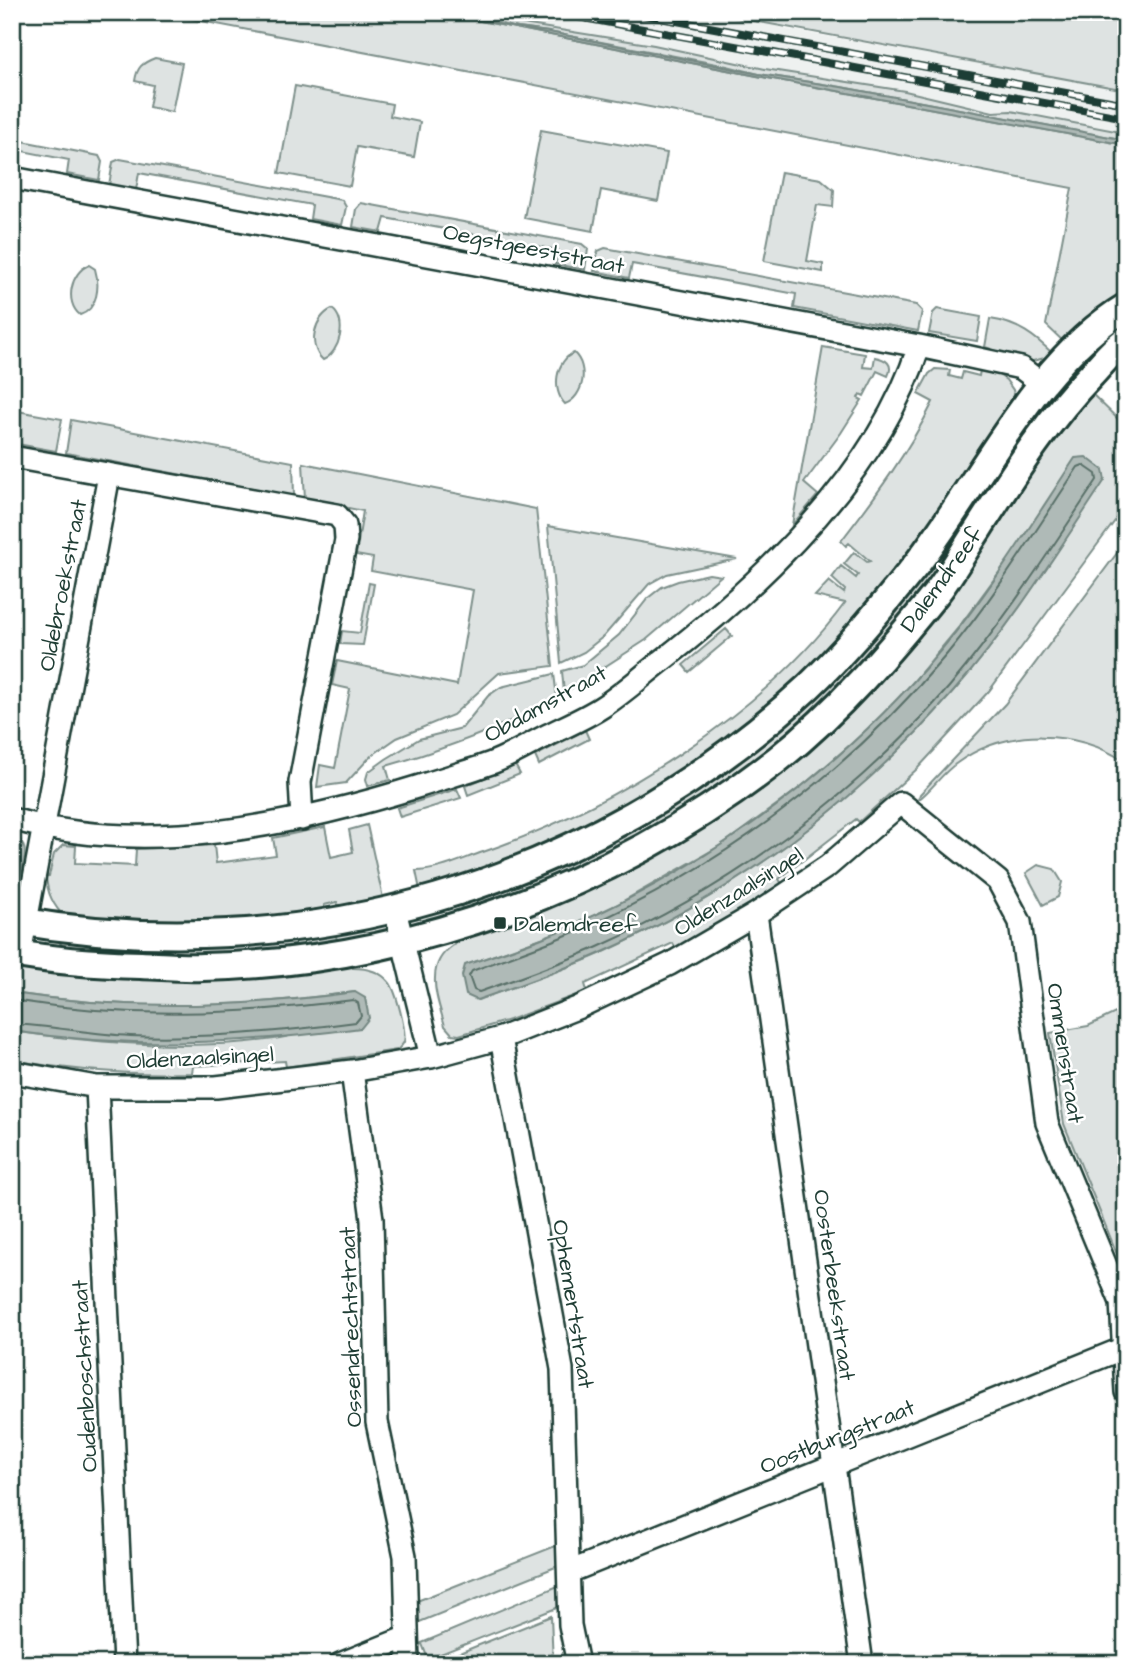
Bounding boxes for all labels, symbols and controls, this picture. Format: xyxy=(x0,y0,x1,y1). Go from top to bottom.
street label: Oegstgeeststraat xyxy=(440,216,628,283)
street label: Oldebroekstraat xyxy=(31,496,95,674)
street label: Dalemdreef xyxy=(893,520,991,639)
street label: Obdamstraat xyxy=(478,657,613,751)
street label: Oldenzaalsingel xyxy=(667,839,810,945)
place label: Dalemdreef xyxy=(514,908,638,940)
marker: Dalemdreef xyxy=(492,915,508,931)
street label: Ommenstraat xyxy=(1038,981,1092,1126)
street label: Oldenzaalsingel xyxy=(126,1038,275,1079)
street label: Oosterbeekstraat xyxy=(805,1188,863,1383)
street label: Ophemertstraat xyxy=(544,1217,602,1392)
street label: Ossendrechtstraat xyxy=(331,1225,370,1428)
street label: Oudenboschstraat xyxy=(64,1278,106,1473)
street label: Oostburgstraat xyxy=(755,1391,921,1484)

